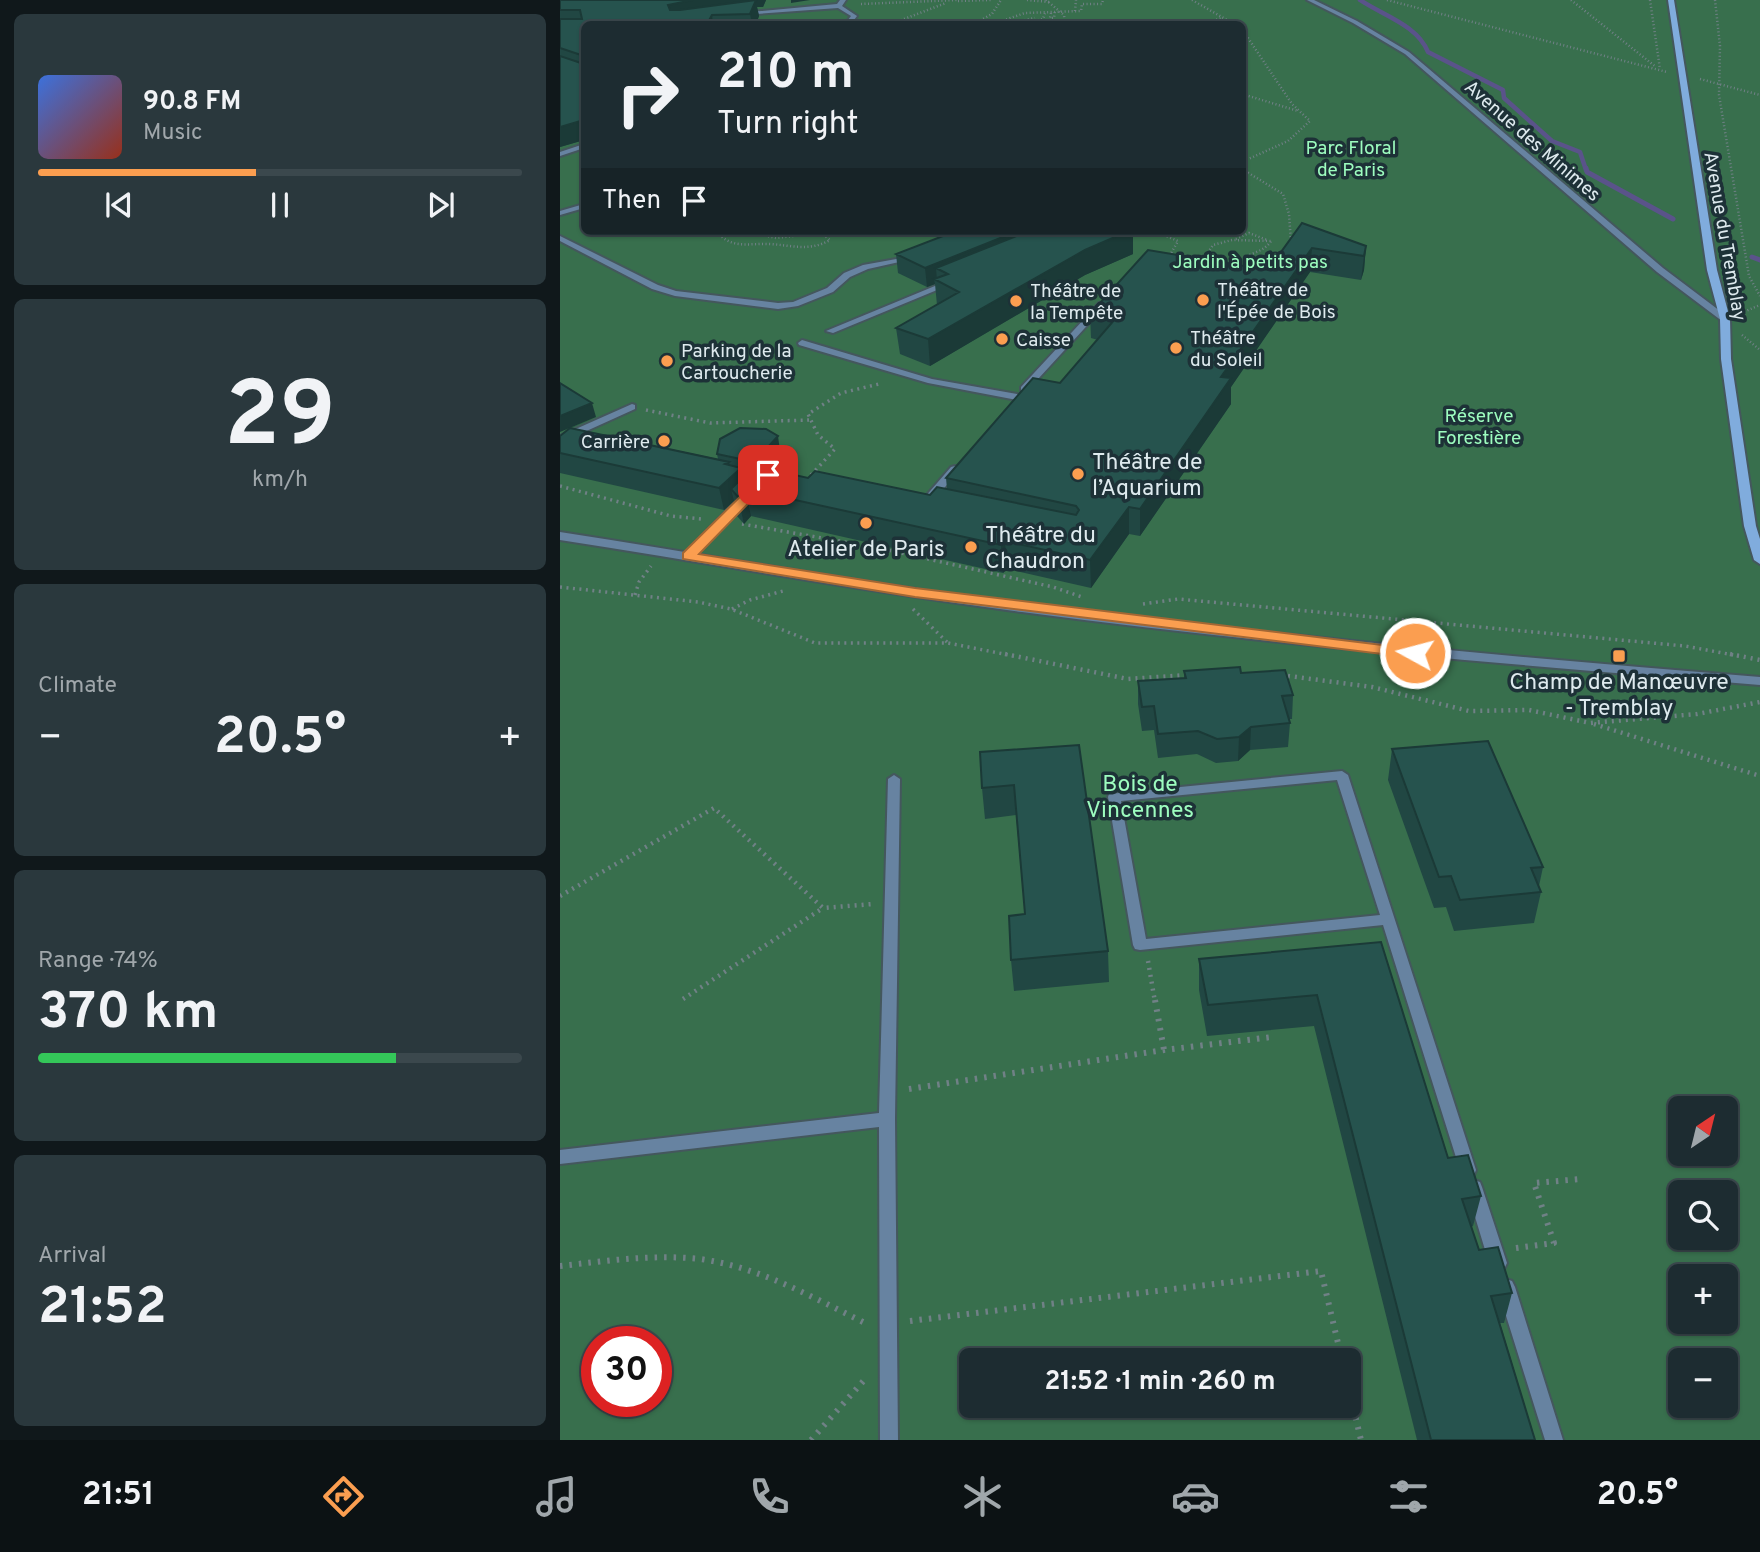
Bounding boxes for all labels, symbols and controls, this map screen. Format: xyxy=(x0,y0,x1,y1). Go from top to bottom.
text: 210 m xyxy=(717,44,854,106)
icon: right xyxy=(602,49,693,140)
street label: Avenue des Minimes xyxy=(1459,76,1605,207)
text: 90.8 FM xyxy=(143,86,241,119)
text: Turn right xyxy=(717,105,859,145)
text: Music xyxy=(143,119,203,148)
park label: Parc Floral de Paris xyxy=(1306,137,1396,183)
street label: Avenue du Tremblay xyxy=(1697,150,1751,323)
icon: arrive xyxy=(675,182,713,220)
text: Then xyxy=(602,185,661,218)
icon: previous xyxy=(100,186,138,224)
icon: pause xyxy=(261,186,299,224)
icon: next xyxy=(422,186,460,224)
park label: Jardin à petits pas xyxy=(1172,251,1328,275)
place label: Théâtre de l'Épée de Bois xyxy=(1217,279,1336,325)
place label: Théâtre de la Tempête xyxy=(1030,280,1123,326)
marker: Théâtre de l'Épée de Bois xyxy=(1195,292,1211,308)
marker: Théâtre de la Tempête xyxy=(1008,293,1024,309)
place label: Théâtre du Soleil xyxy=(1190,327,1263,373)
place label: Caisse xyxy=(1016,329,1071,353)
marker: Caisse xyxy=(994,331,1010,347)
place label: Parking de la Cartoucherie xyxy=(681,340,793,386)
marker: Théâtre du Soleil xyxy=(1168,340,1184,356)
marker: Parking de la Cartoucherie xyxy=(659,353,675,369)
text: 29 xyxy=(224,363,336,478)
park label: Réserve Forestière xyxy=(1437,405,1521,451)
place label: Carrière xyxy=(581,431,650,455)
marker: Carrière xyxy=(656,433,672,449)
pin xyxy=(738,445,798,505)
place label: Théâtre de l’Aquarium xyxy=(1092,449,1202,504)
icon: arrive xyxy=(749,456,787,494)
text: km/h xyxy=(252,466,308,495)
marker: Théâtre de l’Aquarium xyxy=(1070,466,1086,482)
marker: Atelier de Paris xyxy=(858,515,874,531)
place label: Théâtre du Chaudron xyxy=(985,522,1096,577)
place label: Atelier de Paris xyxy=(787,536,945,565)
marker: Théâtre du Chaudron xyxy=(963,539,979,555)
position arrow xyxy=(1378,616,1452,690)
marker: Champ de Manœuvre - Tremblay xyxy=(1611,648,1627,664)
place label: Champ de Manœuvre - Tremblay xyxy=(1509,669,1729,724)
text: Climate xyxy=(38,672,117,701)
text: 20.5° xyxy=(214,706,346,772)
text: − xyxy=(38,715,63,764)
text: + xyxy=(497,715,522,764)
park label: Bois de Vincennes xyxy=(1086,771,1194,826)
text: Range · 74% xyxy=(38,947,158,976)
text: 370 km xyxy=(38,981,218,1047)
north arrow xyxy=(1668,1096,1738,1166)
map controls xyxy=(1668,1096,1738,1418)
button: search xyxy=(1668,1180,1738,1250)
text: Arrival xyxy=(38,1242,107,1271)
button: + xyxy=(1668,1264,1738,1334)
text: 21:52 xyxy=(38,1276,167,1342)
speed limit sign: 30 xyxy=(581,1326,672,1417)
button: − xyxy=(1668,1348,1738,1418)
text: 21:52 · 1 min · 260 m xyxy=(1044,1366,1276,1399)
icon: directions xyxy=(319,1472,368,1521)
icon: music xyxy=(532,1472,581,1521)
icon: phone xyxy=(745,1472,794,1521)
icon: climate xyxy=(958,1472,1007,1521)
icon: car xyxy=(1171,1472,1220,1521)
icon: filters xyxy=(1384,1472,1433,1521)
text: 21:51 xyxy=(82,1476,155,1516)
text: 20.5° xyxy=(1597,1476,1678,1516)

